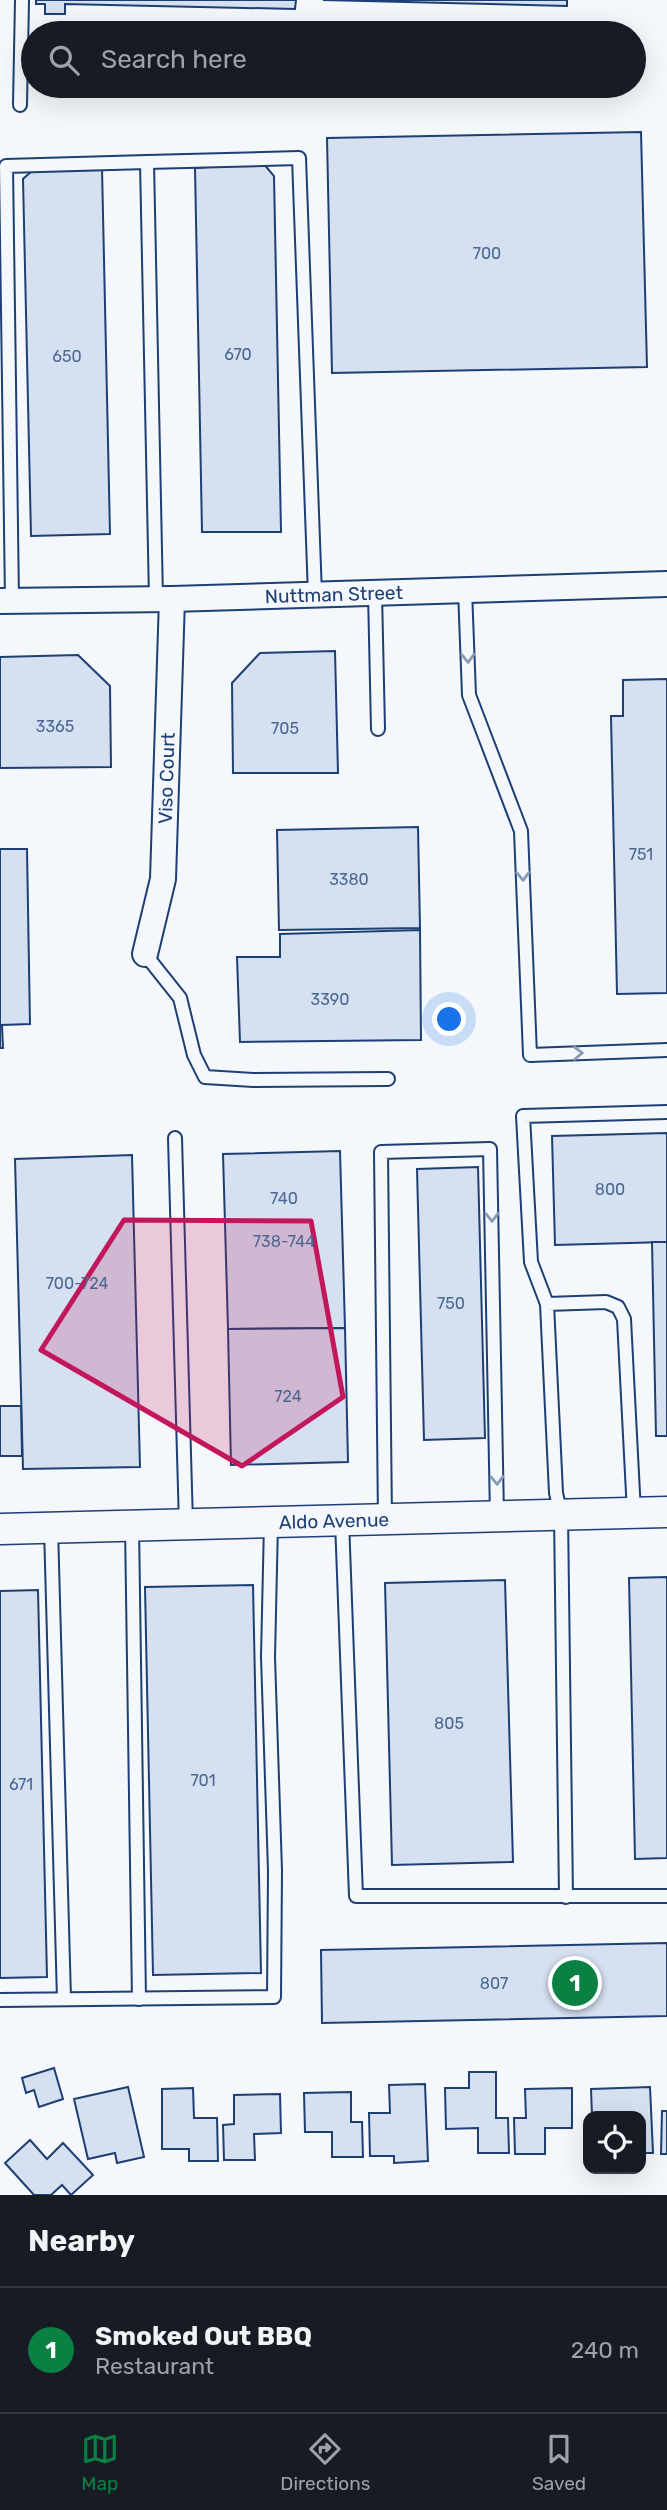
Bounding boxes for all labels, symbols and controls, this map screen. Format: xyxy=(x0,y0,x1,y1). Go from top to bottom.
search box xyxy=(21,21,646,98)
icon: search xyxy=(45,41,83,79)
text: Search here xyxy=(101,44,247,75)
house number: 700 xyxy=(473,244,501,263)
house number: 670 xyxy=(224,345,252,364)
house number: 650 xyxy=(52,347,82,366)
street label: Nuttman Street xyxy=(265,580,404,608)
one-way arrow xyxy=(460,653,475,664)
house number: 3365 xyxy=(36,717,74,736)
house number: 705 xyxy=(271,719,299,738)
street label: Viso Court xyxy=(153,731,179,825)
house number: 751 xyxy=(629,845,653,864)
house number: 3380 xyxy=(329,870,369,889)
one-way arrow xyxy=(515,871,530,882)
house number: 3390 xyxy=(311,990,349,1009)
your location xyxy=(432,1002,466,1036)
one-way arrow xyxy=(573,1046,584,1061)
house number: 800 xyxy=(595,1180,625,1199)
house number: 740 xyxy=(270,1189,298,1208)
one-way arrow xyxy=(484,1213,500,1223)
house number: 738-744 xyxy=(253,1232,315,1251)
house number: 700-724 xyxy=(46,1274,108,1293)
house number: 750 xyxy=(437,1294,465,1313)
house number: 724 xyxy=(274,1387,302,1406)
one-way arrow xyxy=(489,1475,504,1486)
street label: Aldo Avenue xyxy=(278,1508,389,1533)
house number: 805 xyxy=(434,1714,464,1733)
house number: 701 xyxy=(190,1771,216,1790)
house number: 671 xyxy=(9,1775,33,1794)
pin: 1 xyxy=(552,1957,598,2009)
house number: 807 xyxy=(480,1974,508,1993)
map controls xyxy=(583,2111,646,2174)
button: locate xyxy=(583,2111,646,2174)
text: Nearby xyxy=(28,2223,135,2259)
text: Smoked Out BBQ xyxy=(95,2321,312,2352)
text: 1 xyxy=(45,2336,57,2364)
text: 240 m xyxy=(571,2336,639,2364)
text: Restaurant xyxy=(95,2352,214,2380)
tab: Map xyxy=(81,2430,119,2495)
tab: Directions xyxy=(280,2430,370,2495)
tab: Saved xyxy=(532,2430,586,2495)

